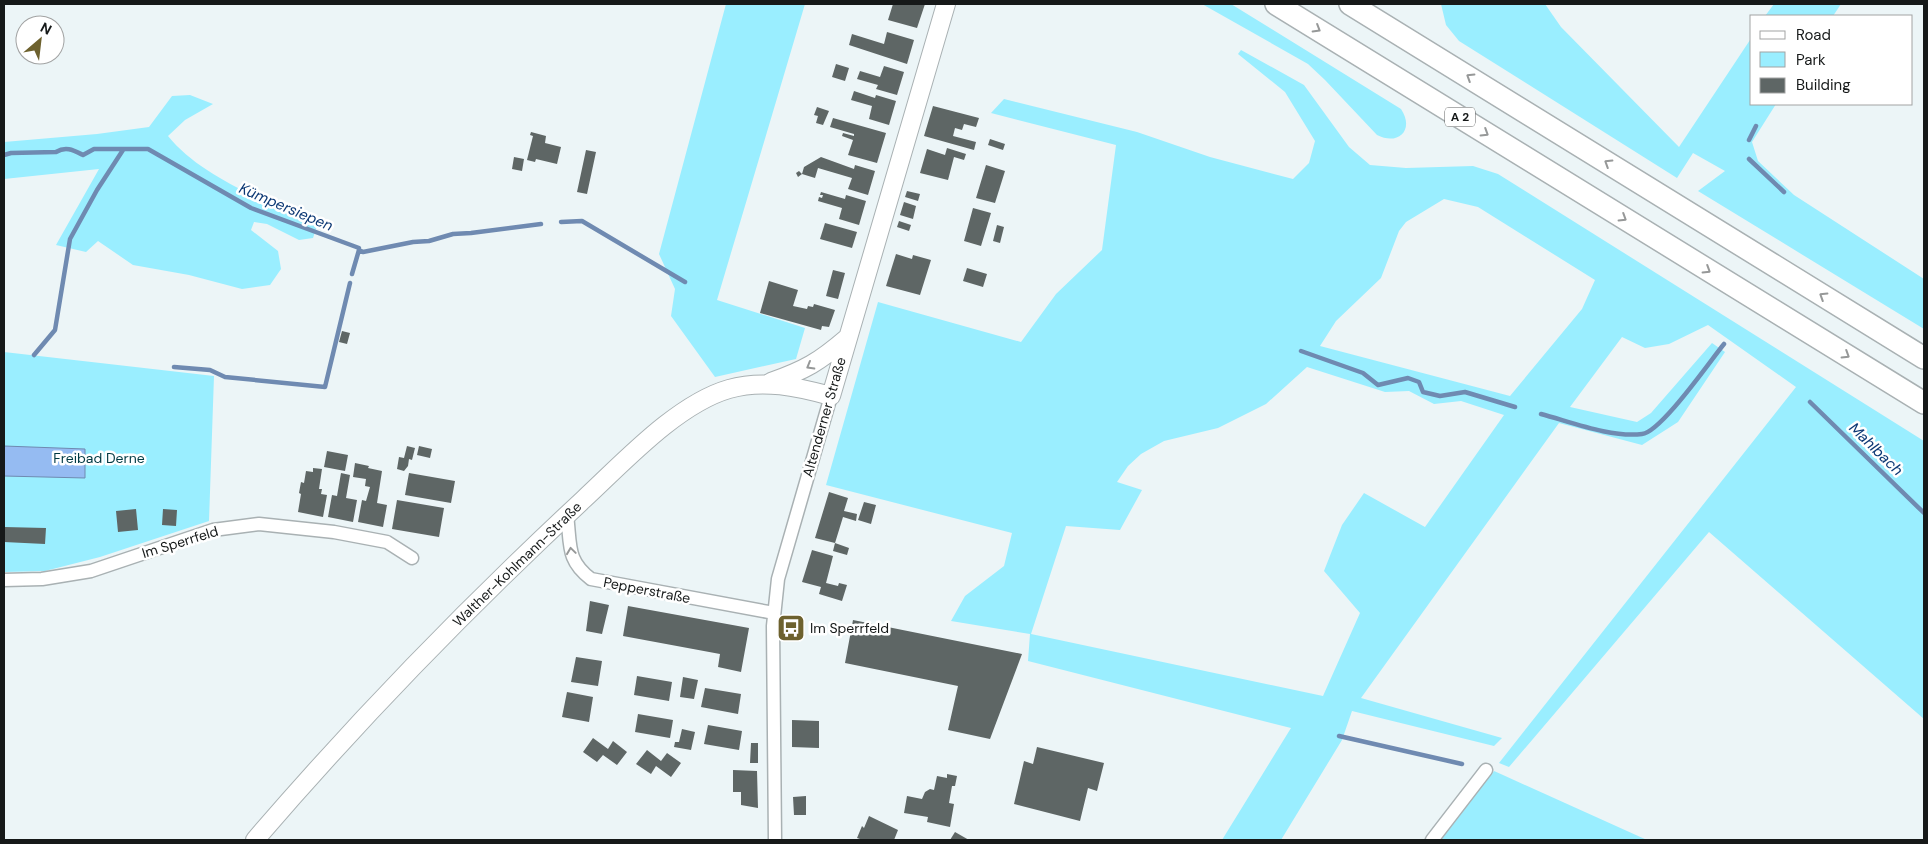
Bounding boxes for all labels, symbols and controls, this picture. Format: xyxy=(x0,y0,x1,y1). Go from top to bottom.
north arrow xyxy=(15,15,65,65)
legend xyxy=(1750,15,1913,105)
text: N xyxy=(37,18,55,39)
one-way arrow xyxy=(1312,23,1321,33)
text: Road xyxy=(1796,25,1831,45)
text: Park xyxy=(1796,50,1826,70)
one-way arrow xyxy=(1466,73,1475,83)
text: Building xyxy=(1796,75,1851,95)
road number: A 2 xyxy=(1445,108,1475,126)
one-way arrow xyxy=(1479,127,1489,136)
one-way arrow xyxy=(1604,160,1613,169)
water label: Kümpersiepen xyxy=(236,178,336,236)
one-way arrow xyxy=(1618,212,1627,222)
one-way arrow xyxy=(1702,263,1711,273)
one-way arrow xyxy=(1820,292,1829,302)
one-way arrow xyxy=(1840,348,1849,358)
street label: Altenderner Straße xyxy=(798,355,850,479)
one-way arrow xyxy=(807,360,816,370)
water label: Mahlbach xyxy=(1845,418,1908,480)
park label: Freibad Derne xyxy=(53,449,145,467)
street label: Walther-Kohlmann-Straße xyxy=(449,498,585,630)
street label: Im Sperrfeld xyxy=(140,522,220,562)
one-way arrow xyxy=(567,547,577,556)
street label: Pepperstraße xyxy=(602,573,692,607)
bus stop icon: Im Sperrfeld xyxy=(776,613,806,643)
place label: Im Sperrfeld xyxy=(810,619,889,637)

